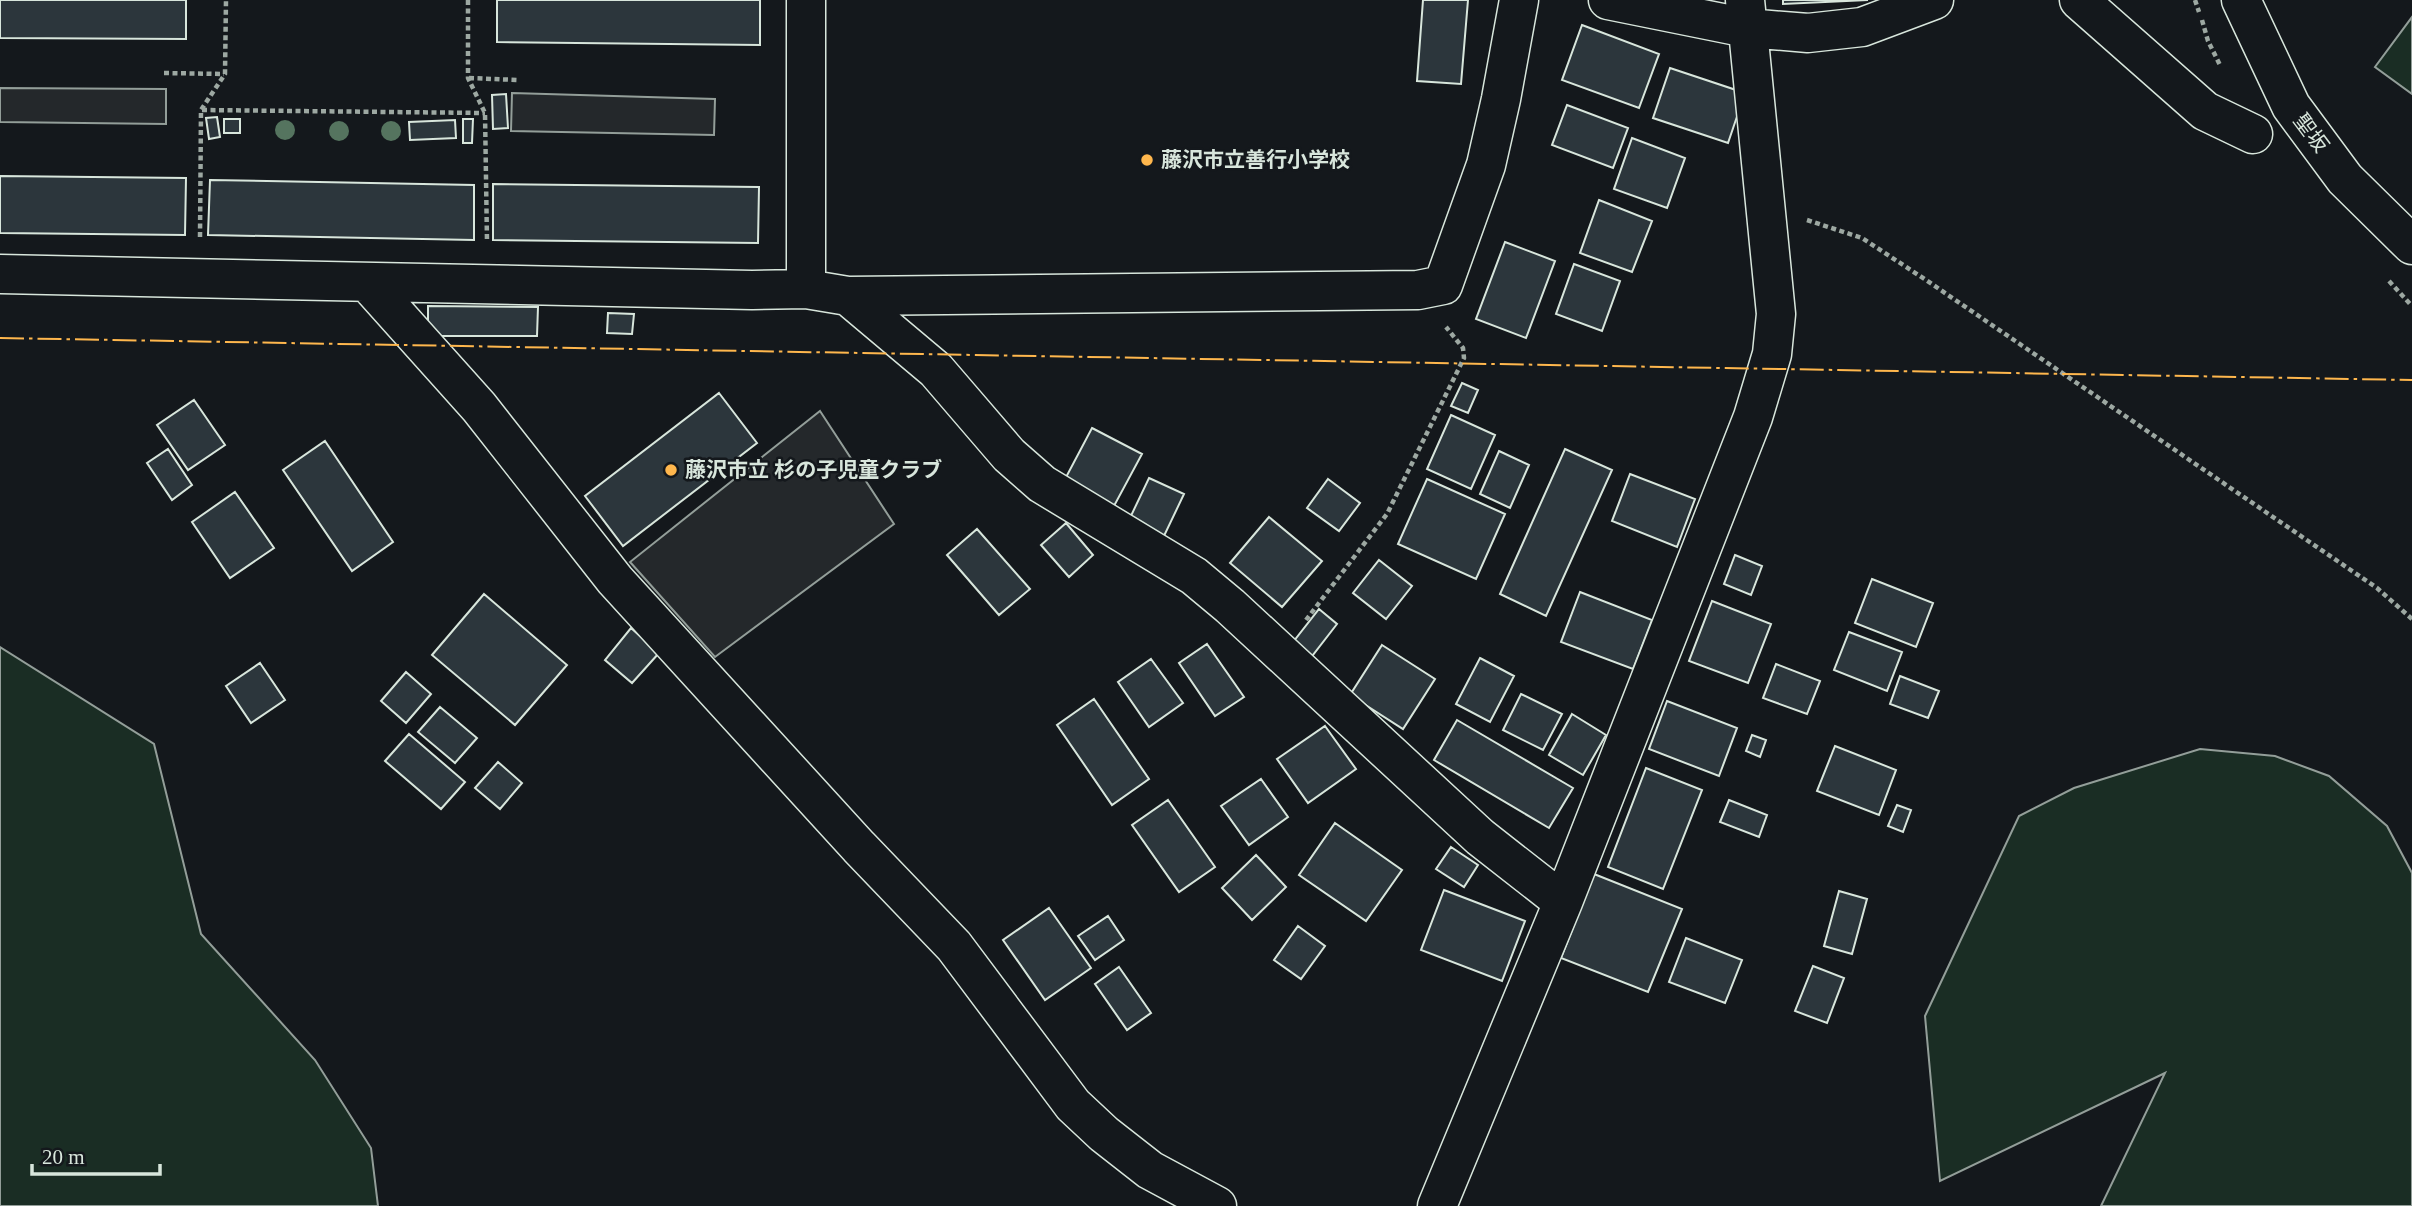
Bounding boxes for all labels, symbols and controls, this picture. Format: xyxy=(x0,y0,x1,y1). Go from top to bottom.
street label: 聖坂 xyxy=(2289,109,2333,157)
place label: 藤沢市立善行小学校 xyxy=(1161,148,1350,172)
marker: 藤沢市立善行小学校 xyxy=(1139,152,1155,168)
place label: 藤沢市立 杉の子児童クラブ xyxy=(685,458,942,482)
marker: 藤沢市立 杉の子児童クラブ xyxy=(663,462,679,478)
scale bar xyxy=(32,1132,159,1176)
text: 20 m xyxy=(42,1145,85,1169)

